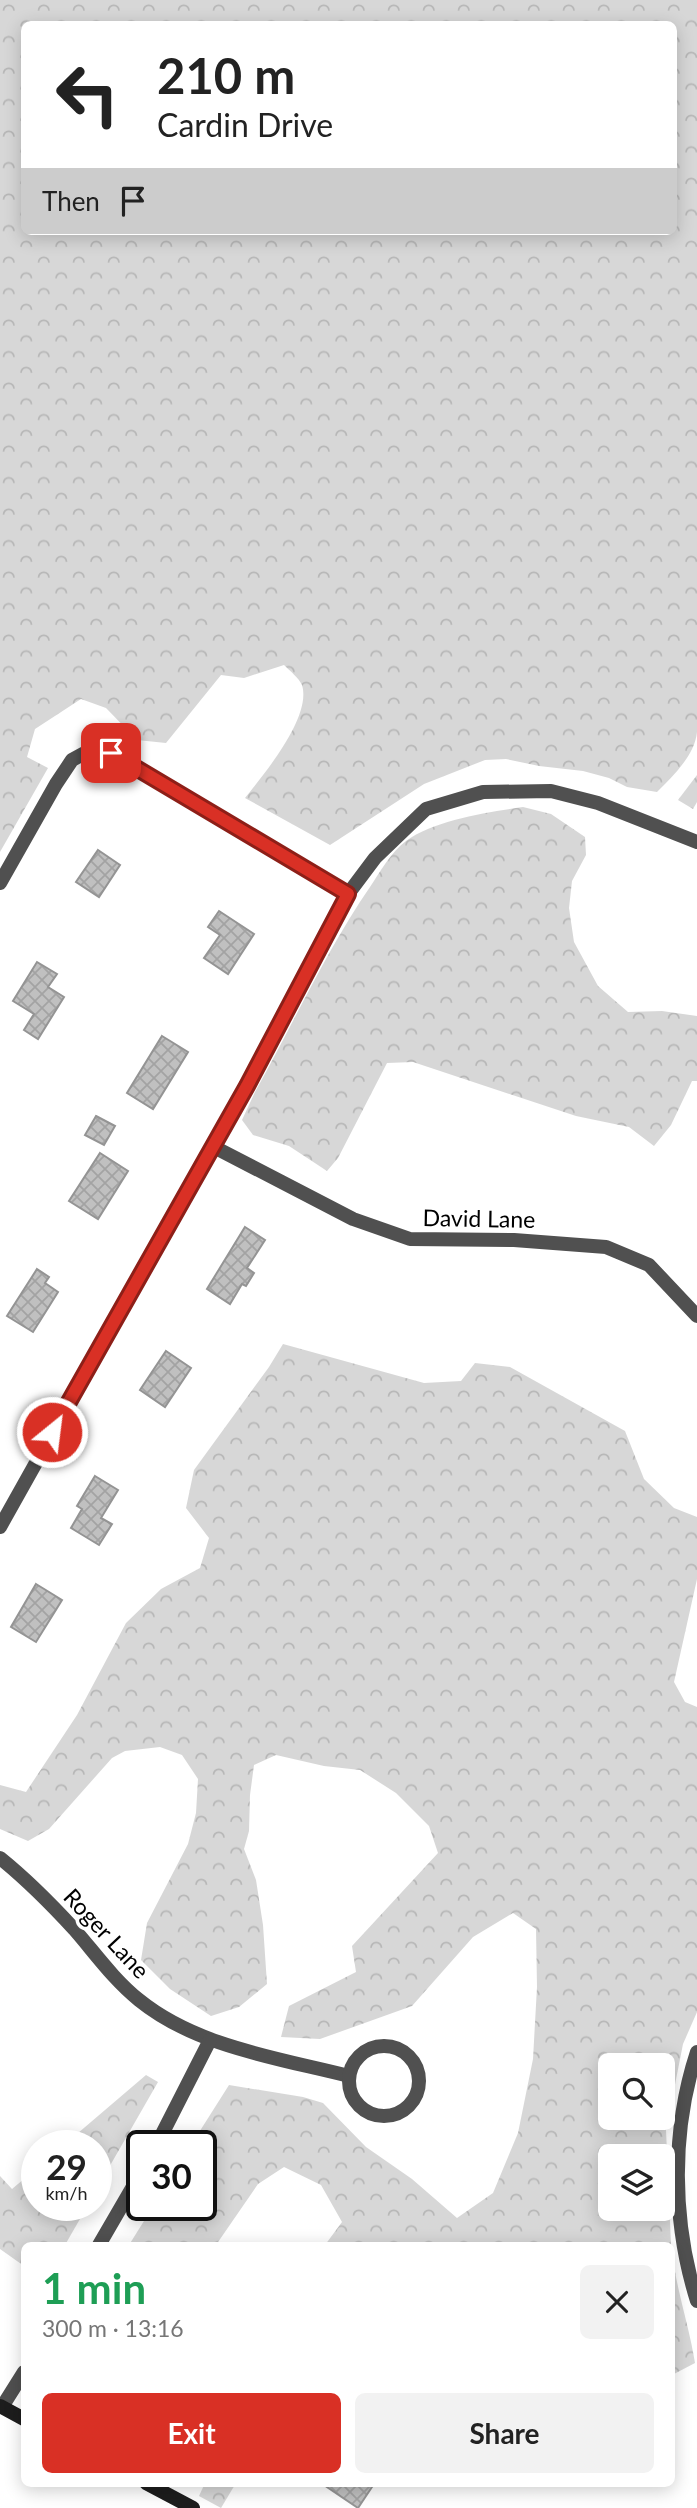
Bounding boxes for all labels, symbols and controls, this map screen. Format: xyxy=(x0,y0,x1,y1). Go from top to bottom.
text: 210 m xyxy=(157,46,295,104)
icon: left xyxy=(42,49,133,140)
text: Cardin Drive xyxy=(157,105,333,144)
icon: arrive xyxy=(114,182,152,220)
text: Then xyxy=(42,185,100,217)
pin xyxy=(81,723,141,783)
icon: arrive xyxy=(92,734,130,772)
street label: David Lane xyxy=(422,1203,536,1233)
position arrow xyxy=(15,1395,89,1469)
street label: Roger Lane xyxy=(58,1882,156,1984)
map controls xyxy=(598,2053,675,2221)
button: search xyxy=(598,2053,675,2130)
speed limit sign: 30 xyxy=(126,2130,217,2221)
button: layers xyxy=(598,2144,675,2221)
text: 29 xyxy=(46,2145,87,2187)
text: km/h xyxy=(45,2182,88,2204)
text: 1 min xyxy=(42,2263,146,2313)
button: close xyxy=(580,2265,654,2339)
text: 300 m · 13:16 xyxy=(42,2314,184,2342)
button: Exit xyxy=(42,2393,341,2473)
button: Share xyxy=(355,2393,654,2473)

